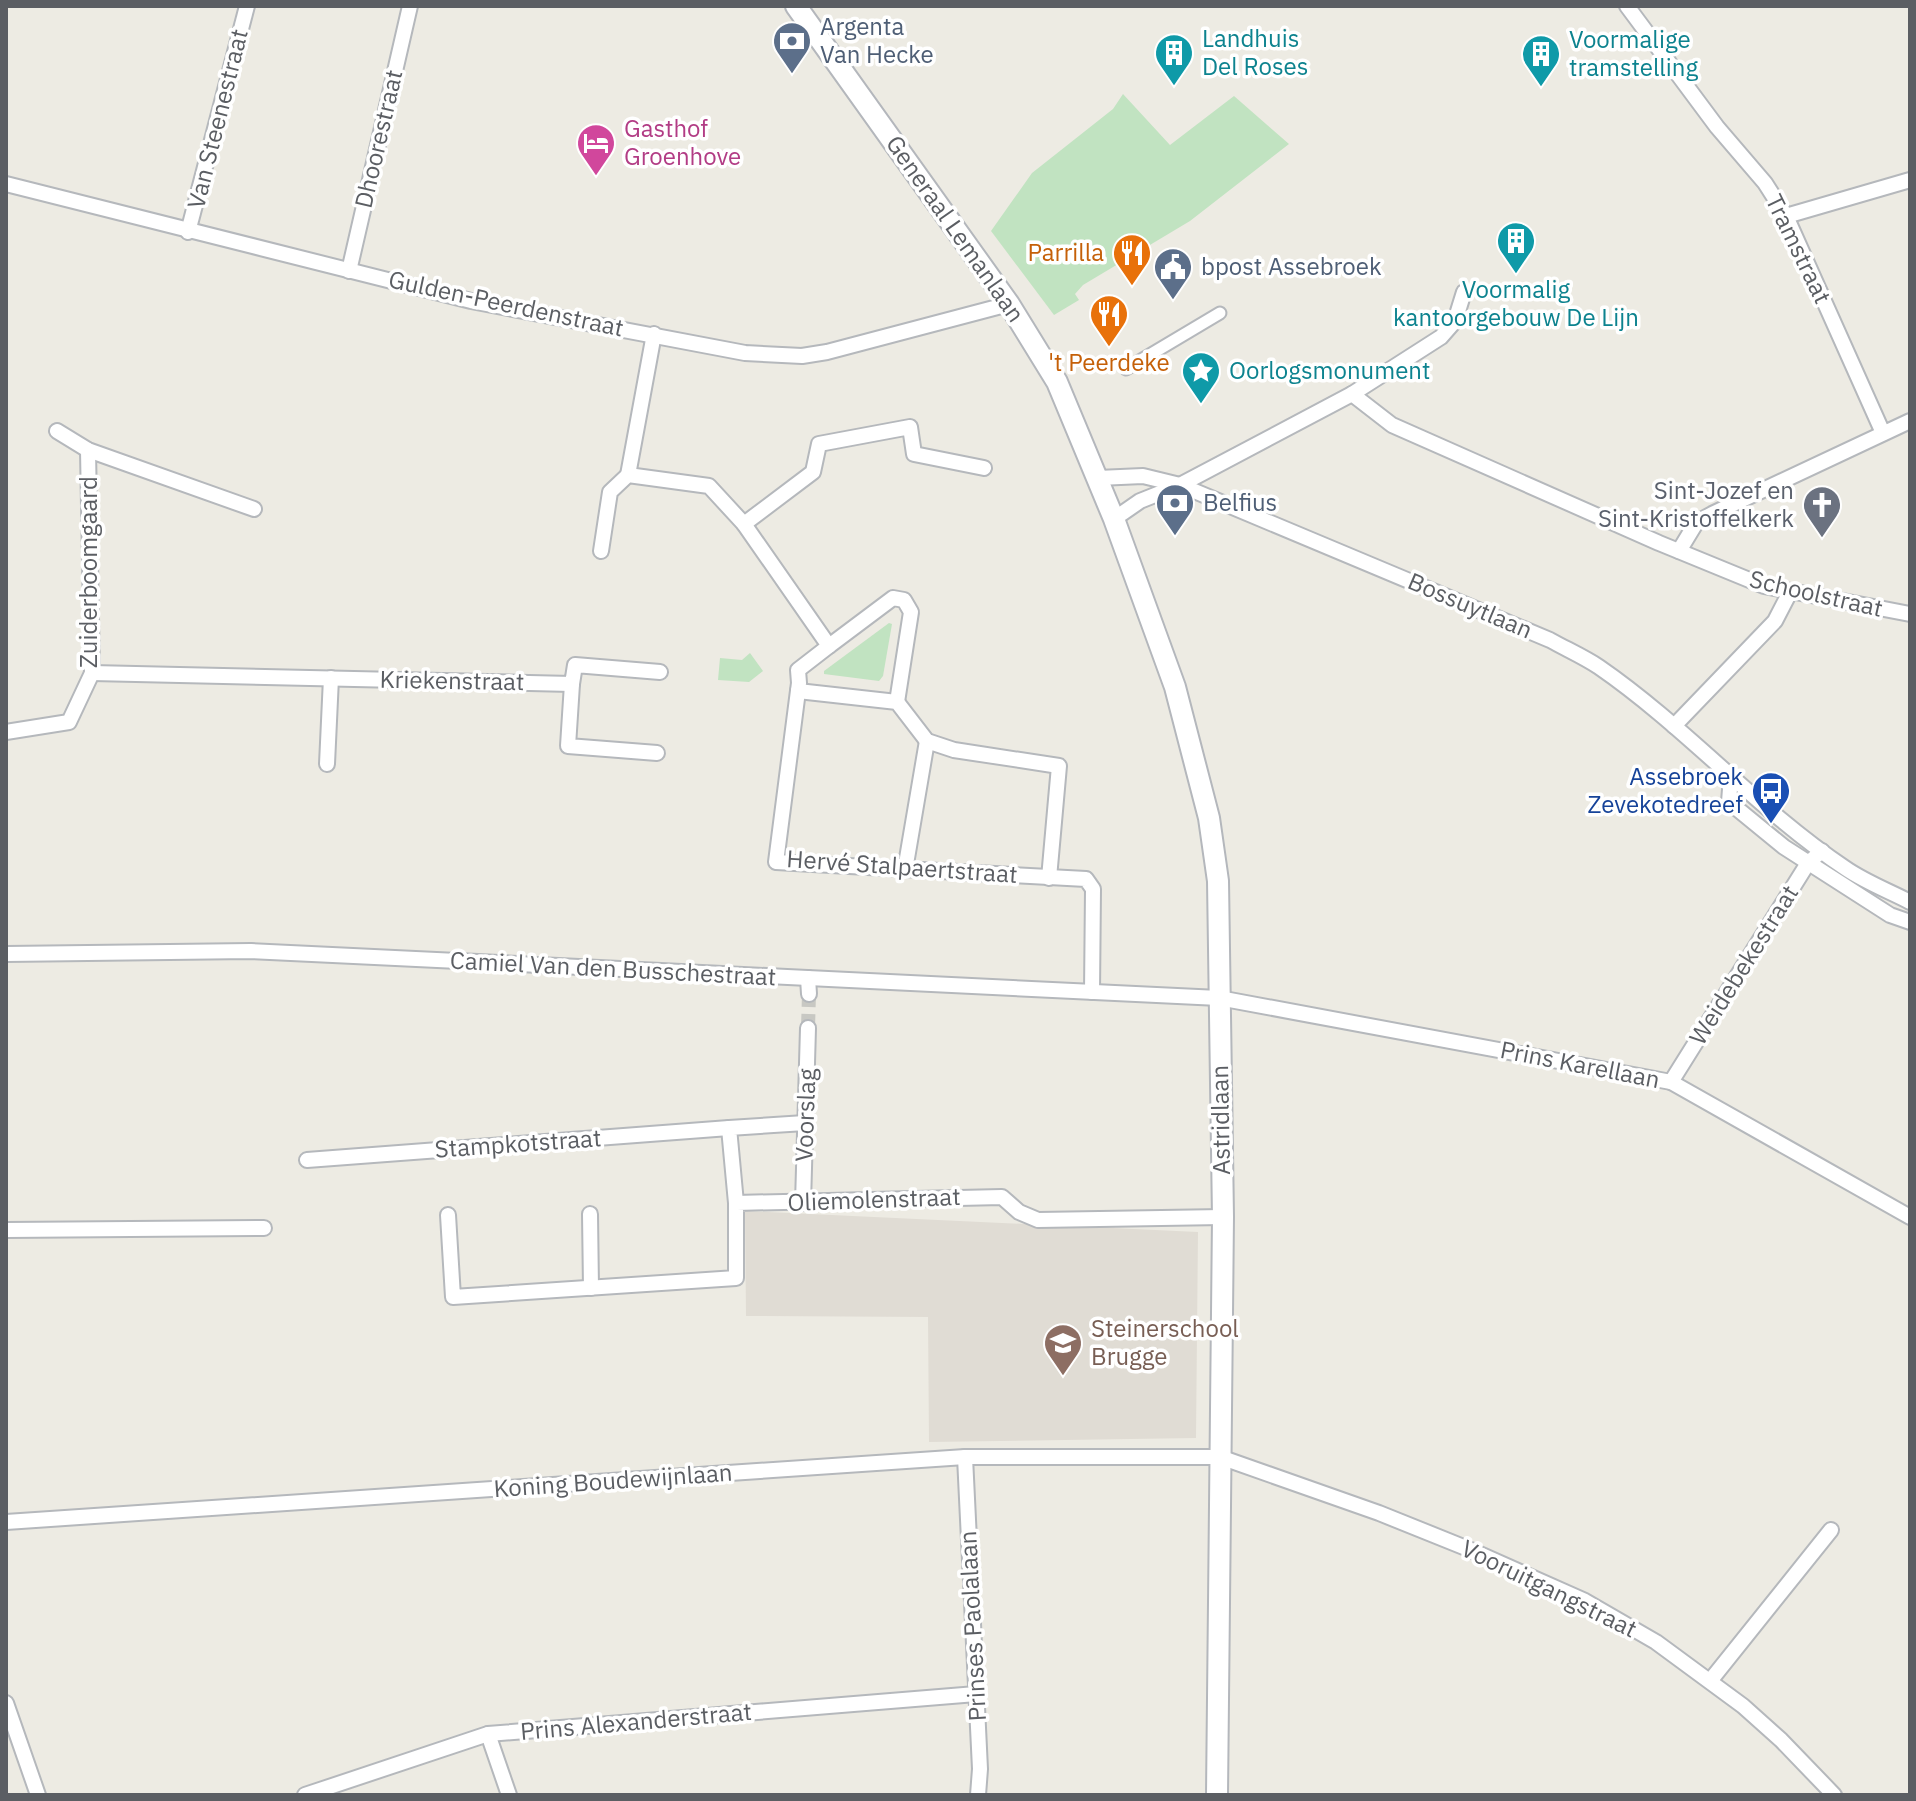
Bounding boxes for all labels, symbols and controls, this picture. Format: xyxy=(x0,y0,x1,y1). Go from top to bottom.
place label: Argenta Van Hecke xyxy=(820,10,934,70)
bank icon: Argenta Van Hecke xyxy=(771,20,813,75)
place label: Landhuis Del Roses xyxy=(1202,22,1308,82)
place label: Voormalige tramstelling xyxy=(1569,23,1698,83)
street label: Van Steenestraat xyxy=(179,26,255,212)
building icon: Landhuis Del Roses xyxy=(1153,32,1195,87)
building icon: Voormalige tramstelling xyxy=(1520,33,1562,88)
street label: Dhoorestraat xyxy=(347,66,409,211)
place label: Gasthof Groenhove xyxy=(624,112,741,172)
hotel icon: Gasthof Groenhove xyxy=(575,122,617,177)
street label: Generaal Lemanlaan xyxy=(879,129,1032,328)
street label: Tramstraat xyxy=(1759,189,1839,309)
building icon: Voormalig kantoorgebouw De Lijn xyxy=(1495,220,1537,275)
restaurant icon: Parrilla xyxy=(1111,232,1153,287)
place label: Parrilla xyxy=(1028,236,1104,268)
public building icon: bpost Assebroek xyxy=(1152,246,1194,301)
place label: bpost Assebroek xyxy=(1201,250,1382,282)
street label: Gulden-Peerdenstraat xyxy=(386,262,627,344)
place label: Voormalig kantoorgebouw De Lijn xyxy=(1393,273,1639,333)
restaurant icon: 't Peerdeke xyxy=(1088,293,1130,348)
place label: 't Peerdeke xyxy=(1048,346,1170,378)
place icon: Oorlogsmonument xyxy=(1180,350,1222,405)
place label: Oorlogsmonument xyxy=(1229,354,1430,386)
place label: Sint-Jozef en Sint-Kristoffelkerk xyxy=(1598,474,1794,534)
street label: Zuiderboomgaard xyxy=(72,476,104,668)
bank icon: Belfius xyxy=(1154,482,1196,537)
church icon: Sint-Jozef en Sint-Kristoffelkerk xyxy=(1801,484,1843,539)
place label: Belfius xyxy=(1203,486,1277,518)
street label: Schoolstraat xyxy=(1746,562,1886,624)
street label: Bossuytlaan xyxy=(1403,565,1537,646)
street label: Kriekenstraat xyxy=(379,663,525,697)
place label: Assebroek Zevekotedreef xyxy=(1588,760,1743,820)
bus stop icon: Assebroek Zevekotedreef xyxy=(1750,770,1792,825)
street label: Hervé Stalpaertstraat xyxy=(786,842,1019,890)
street label: Weidebekestraat xyxy=(1681,879,1805,1050)
street label: Camiel Van den Busschestraat xyxy=(449,943,777,993)
street label: Prins Karellaan xyxy=(1498,1033,1663,1095)
street label: Astridlaan xyxy=(1203,1065,1237,1175)
street label: Voorslag xyxy=(787,1067,823,1162)
street label: Stampkotstraat xyxy=(434,1121,602,1165)
street label: Oliemolenstraat xyxy=(787,1180,961,1218)
place label: Steinerschool Brugge xyxy=(1091,1312,1239,1372)
school or university icon: Steinerschool Brugge xyxy=(1042,1322,1084,1377)
street label: Koning Boudewijnlaan xyxy=(492,1456,733,1504)
street label: Prinses Paolalaan xyxy=(951,1530,993,1722)
street label: Vooruitgangstraat xyxy=(1456,1532,1643,1645)
street label: Prins Alexanderstraat xyxy=(519,1695,753,1747)

